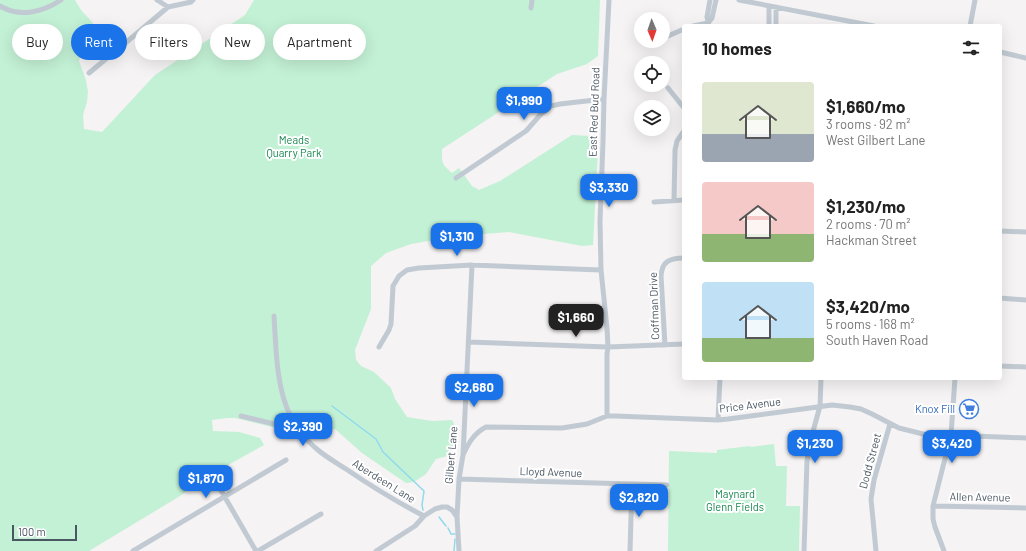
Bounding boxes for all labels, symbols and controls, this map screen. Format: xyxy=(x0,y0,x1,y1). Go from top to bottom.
north arrow xyxy=(634,12,670,48)
map controls xyxy=(634,12,670,136)
chip: Buy xyxy=(12,24,63,60)
chip: Rent xyxy=(71,24,127,60)
chip: Filters xyxy=(135,24,202,60)
chip: New xyxy=(210,24,265,60)
chip: Apartment xyxy=(273,24,366,60)
icon: filters xyxy=(960,37,982,59)
text: 10 homes xyxy=(702,38,772,58)
button: locate xyxy=(634,56,670,92)
street label: East Red Bud Road xyxy=(585,67,602,157)
pin: $1,990 xyxy=(491,87,557,121)
text: $1,990 xyxy=(506,92,542,108)
text: $1,660/mo xyxy=(826,96,905,116)
icon: home xyxy=(734,98,782,146)
button: layers xyxy=(634,100,670,136)
text: 3 rooms · 92 m² xyxy=(826,116,910,132)
text: West Gilbert Lane xyxy=(826,132,926,148)
park label: Meads Quarry Park xyxy=(266,133,322,159)
pin: $3,330 xyxy=(576,174,642,208)
text: $3,330 xyxy=(589,179,629,195)
text: $1,230/mo xyxy=(826,196,906,216)
icon: home xyxy=(734,198,782,246)
text: 2 rooms · 70 m² xyxy=(826,216,910,232)
pin: $1,310 xyxy=(424,223,490,257)
text: $1,310 xyxy=(440,228,474,244)
text: Hackman Street xyxy=(826,232,917,248)
street label: Coffman Drive xyxy=(646,272,661,340)
text: $3,420/mo xyxy=(826,296,910,316)
icon: home xyxy=(734,298,782,346)
pin: $1,660 xyxy=(543,304,609,338)
text: $1,660 xyxy=(558,309,594,325)
text: 5 rooms · 168 m² xyxy=(826,316,915,332)
text: South Haven Road xyxy=(826,332,928,348)
pin: $2,680 xyxy=(441,374,507,408)
text: $2,680 xyxy=(454,379,494,395)
street label: Price Avenue xyxy=(718,394,782,415)
supermarket icon: Knox Fill xyxy=(958,398,980,420)
place label: Knox Fill xyxy=(915,402,955,415)
pin: $2,390 xyxy=(270,413,336,447)
text: $2,390 xyxy=(283,418,323,434)
street label: Gilbert Lane xyxy=(442,425,460,484)
pin: $1,230 xyxy=(782,430,848,464)
pin: $3,420 xyxy=(919,430,985,464)
street label: Dodd Street xyxy=(856,432,883,490)
text: $1,230 xyxy=(796,435,834,451)
text: $3,420 xyxy=(932,435,972,451)
street label: Aberdeen Lane xyxy=(350,456,418,505)
street label: Lloyd Avenue xyxy=(520,464,583,479)
pin: $1,870 xyxy=(173,465,239,499)
text: $1,870 xyxy=(188,470,224,486)
pin: $2,820 xyxy=(606,484,672,518)
park label: Maynard Glenn Fields xyxy=(706,487,764,513)
text: $2,820 xyxy=(619,489,659,505)
street label: Allen Avenue xyxy=(950,489,1011,504)
scale bar xyxy=(12,523,77,542)
text: 100 m xyxy=(18,525,46,538)

